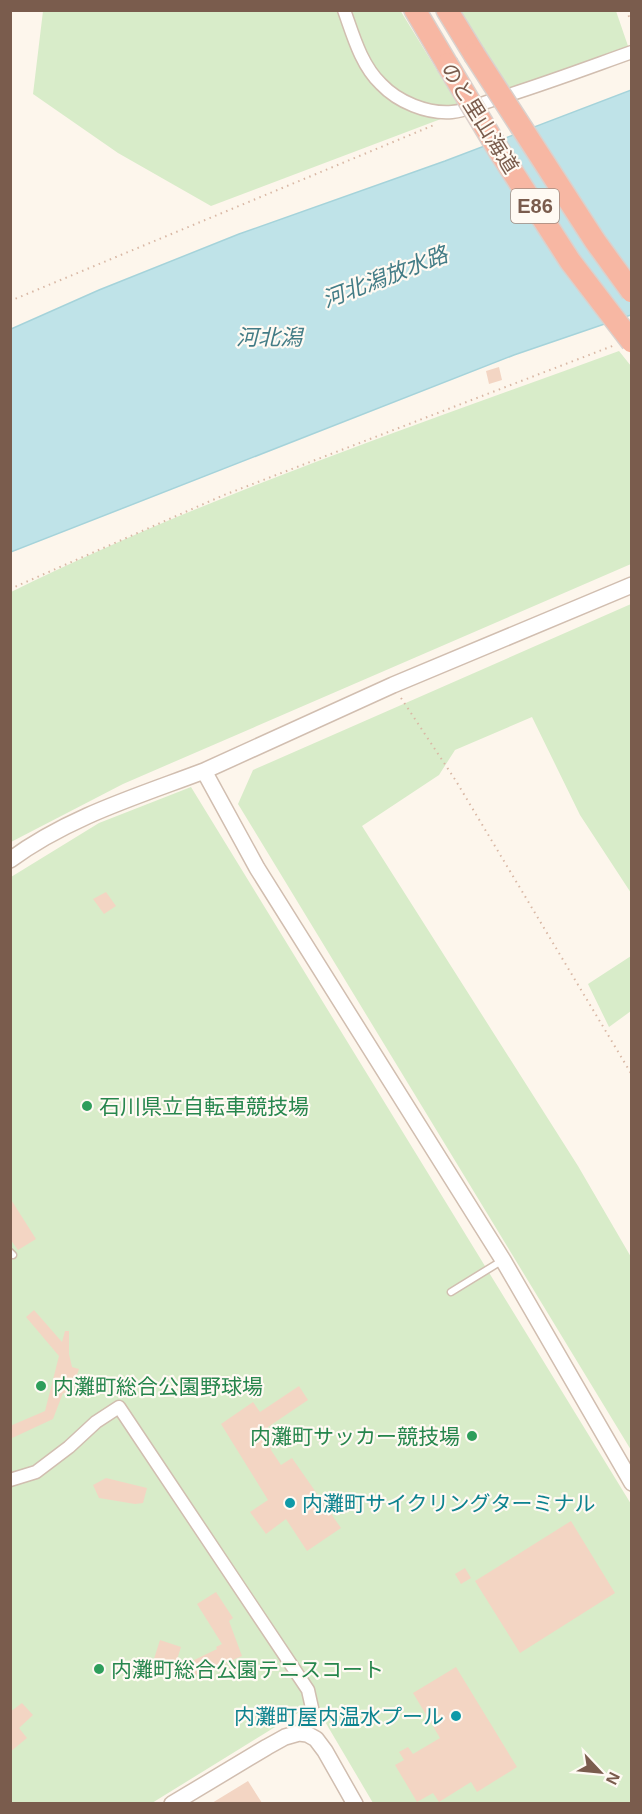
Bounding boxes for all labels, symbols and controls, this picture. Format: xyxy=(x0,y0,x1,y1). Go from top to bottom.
street label: のと里山海道 xyxy=(437,58,523,178)
road number: E86 xyxy=(511,189,559,223)
water label: 河北潟放水路 xyxy=(319,241,453,312)
water label: 河北潟 xyxy=(236,325,305,350)
place label: 石川県立自転車競技場 xyxy=(99,1095,309,1118)
marker: 石川県立自転車競技場 xyxy=(80,1099,94,1113)
place label: 内灘町総合公園野球場 xyxy=(53,1375,263,1398)
marker: 内灘町総合公園野球場 xyxy=(34,1379,48,1393)
place label: 内灘町サッカー競技場 xyxy=(250,1425,460,1448)
marker: 内灘町サッカー競技場 xyxy=(465,1429,479,1443)
place label: 内灘町サイクリングターミナル xyxy=(302,1492,596,1515)
marker: 内灘町サイクリングターミナル xyxy=(283,1496,297,1510)
place label: 内灘町総合公園テニスコート xyxy=(111,1658,384,1681)
marker: 内灘町総合公園テニスコート xyxy=(92,1662,106,1676)
place label: 内灘町屋内温水プール xyxy=(234,1705,444,1728)
marker: 内灘町屋内温水プール xyxy=(449,1709,463,1723)
north arrow xyxy=(570,1742,630,1802)
text: N xyxy=(603,1769,623,1787)

